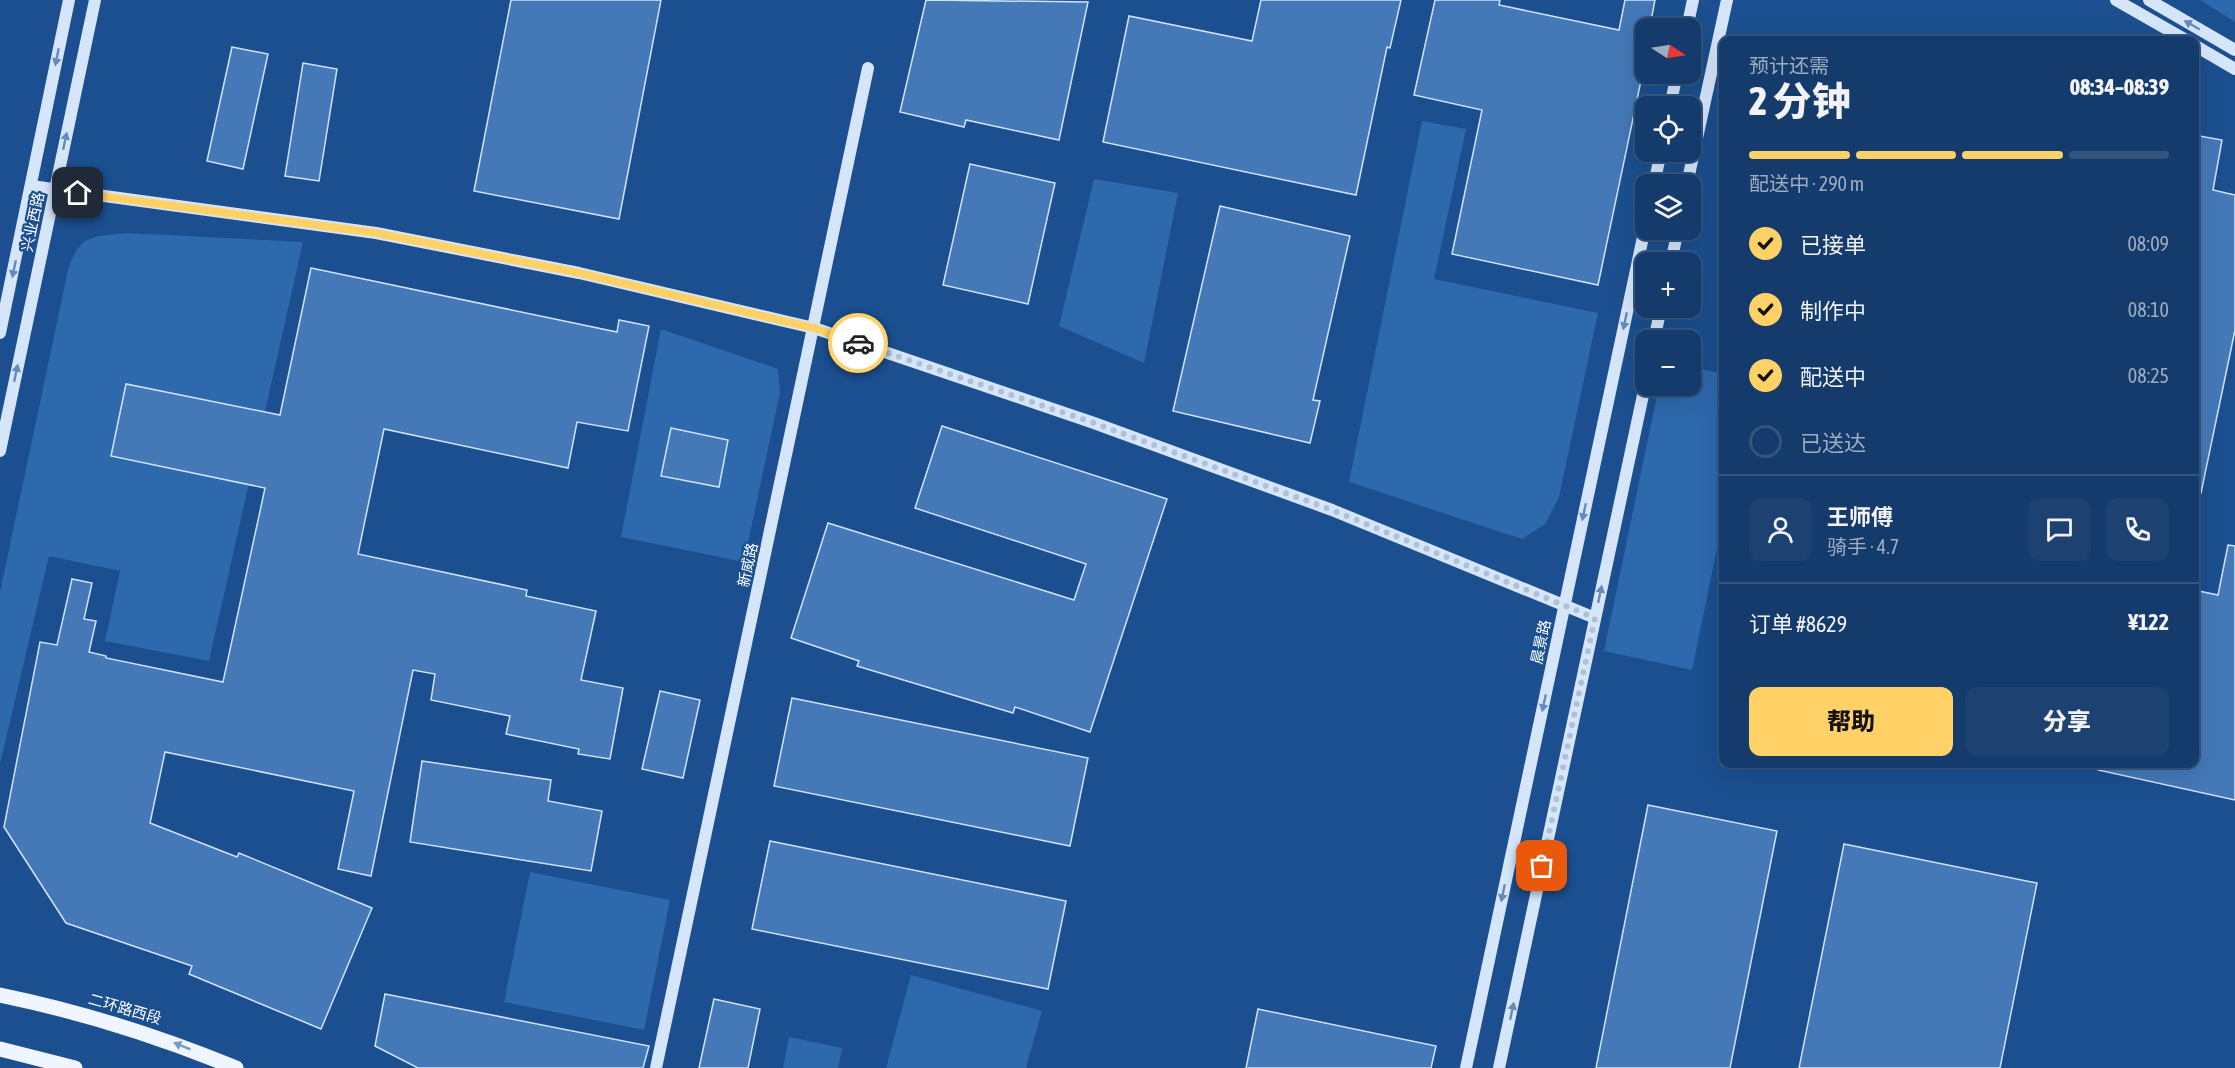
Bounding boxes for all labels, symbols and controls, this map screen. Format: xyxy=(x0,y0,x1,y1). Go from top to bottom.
north arrow xyxy=(1635,18,1701,84)
map controls xyxy=(1635,18,1701,396)
one-way arrow xyxy=(2183,20,2200,30)
one-way arrow xyxy=(52,48,61,67)
text: 预计还需 xyxy=(1749,54,1829,77)
text: 08:34–08:39 xyxy=(2070,74,2169,100)
text: 2 分钟 xyxy=(1749,79,1851,123)
button: locate xyxy=(1635,96,1701,162)
one-way arrow xyxy=(61,132,70,151)
pin xyxy=(52,167,103,218)
text: 配送中 · 290 m xyxy=(1749,172,1864,195)
button: layers xyxy=(1635,174,1701,240)
icon: home xyxy=(61,176,94,209)
street label: 兴业西路 xyxy=(18,191,47,253)
icon: check xyxy=(1749,227,1782,260)
text: 已接单 xyxy=(1800,232,1866,258)
text: 08:09 xyxy=(2127,232,2169,255)
button: + xyxy=(1635,252,1701,318)
one-way arrow xyxy=(8,260,18,278)
icon: check xyxy=(1749,293,1782,326)
text: 制作中 xyxy=(1800,298,1866,324)
text: 08:10 xyxy=(2128,298,2169,321)
one-way arrow xyxy=(1619,312,1629,330)
courier xyxy=(828,313,888,373)
icon: car xyxy=(842,327,875,360)
button: − xyxy=(1635,330,1701,396)
icon: check xyxy=(1749,359,1782,392)
one-way arrow xyxy=(12,363,21,382)
text: 配送中 xyxy=(1800,364,1866,390)
text: 08:25 xyxy=(2128,364,2169,387)
text: 已送达 xyxy=(1800,430,1866,456)
button: person xyxy=(1749,498,1812,561)
button: chat xyxy=(2028,498,2091,561)
button: phone xyxy=(2106,498,2169,561)
one-way arrow xyxy=(1579,503,1588,522)
text: 王师傅 xyxy=(1827,504,1893,530)
text: 骑手 · 4.7 xyxy=(1827,535,1899,558)
street label: 新威路 xyxy=(735,541,761,589)
one-way arrow xyxy=(1596,584,1605,603)
text: ¥122 xyxy=(2128,609,2169,635)
text: 订单 #8629 xyxy=(1749,611,1847,637)
street label: 晨景路 xyxy=(1528,618,1554,666)
button: 帮助 xyxy=(1749,687,1953,756)
button: 分享 xyxy=(1965,687,2169,756)
one-way arrow xyxy=(1539,693,1548,712)
pin xyxy=(1516,840,1567,891)
icon: bag xyxy=(1525,849,1558,882)
one-way arrow xyxy=(1498,884,1507,903)
street label: 二环路西段 xyxy=(87,990,164,1027)
one-way arrow xyxy=(1507,1002,1517,1020)
one-way arrow xyxy=(172,1041,190,1051)

